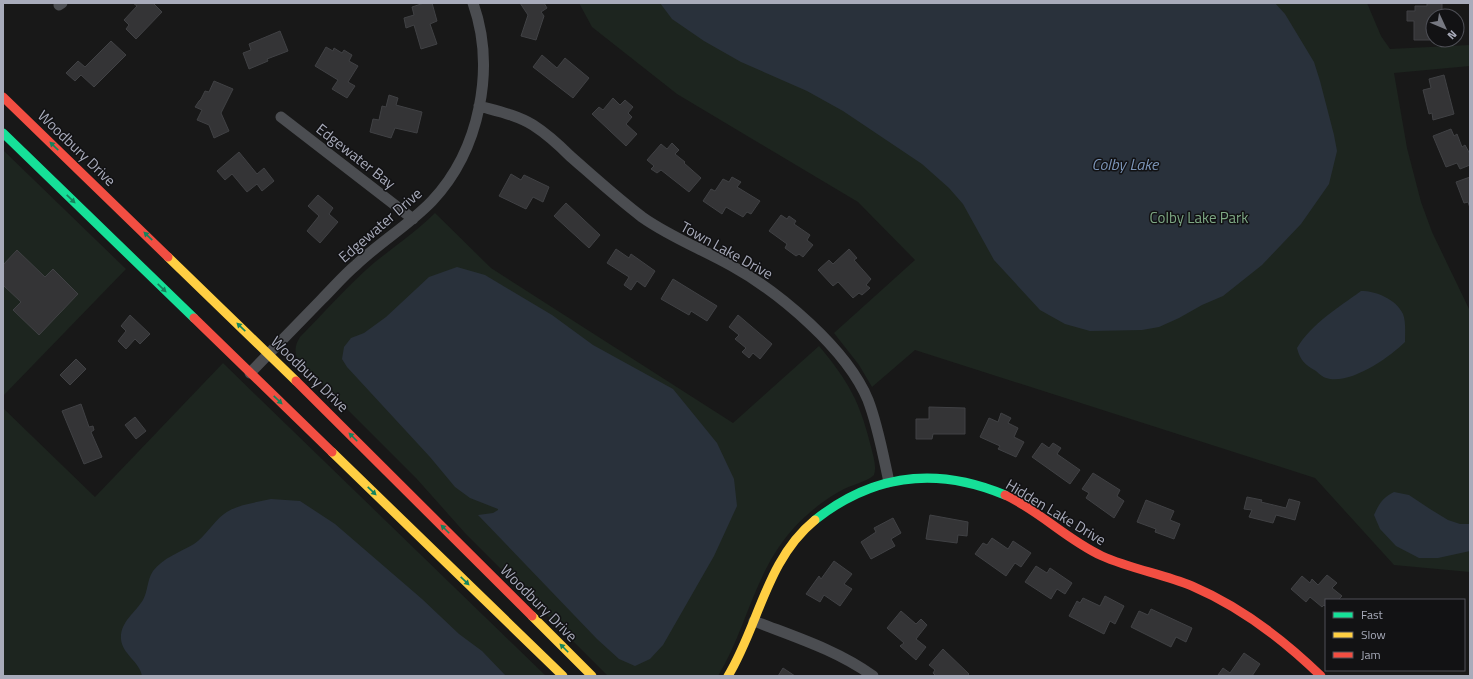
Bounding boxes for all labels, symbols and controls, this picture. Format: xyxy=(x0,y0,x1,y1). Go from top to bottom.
north arrow xyxy=(1425,8,1465,48)
text: N xyxy=(1444,27,1461,43)
street label: Woodbury Drive xyxy=(33,105,121,191)
street label: Edgewater Bay xyxy=(311,118,401,194)
one-way arrow xyxy=(49,141,59,151)
water label: Colby Lake xyxy=(1092,152,1160,176)
street label: Edgewater Drive xyxy=(333,182,427,268)
one-way arrow xyxy=(66,195,76,204)
park label: Colby Lake Park xyxy=(1150,206,1248,229)
street label: Town Lake Drive xyxy=(677,215,777,285)
one-way arrow xyxy=(143,231,153,241)
one-way arrow xyxy=(157,283,167,293)
one-way arrow xyxy=(236,322,246,332)
street label: Woodbury Drive xyxy=(266,331,354,417)
one-way arrow xyxy=(273,395,283,405)
one-way arrow xyxy=(348,432,358,441)
street label: Hidden Lake Drive xyxy=(1001,473,1111,551)
one-way arrow xyxy=(367,486,377,496)
one-way arrow xyxy=(440,524,450,534)
street label: Woodbury Drive xyxy=(495,559,583,647)
one-way arrow xyxy=(460,576,470,586)
legend xyxy=(1325,599,1465,671)
text: Fast xyxy=(1361,605,1384,624)
text: Slow xyxy=(1361,625,1386,644)
one-way arrow xyxy=(559,643,569,653)
text: Jam xyxy=(1361,645,1381,664)

